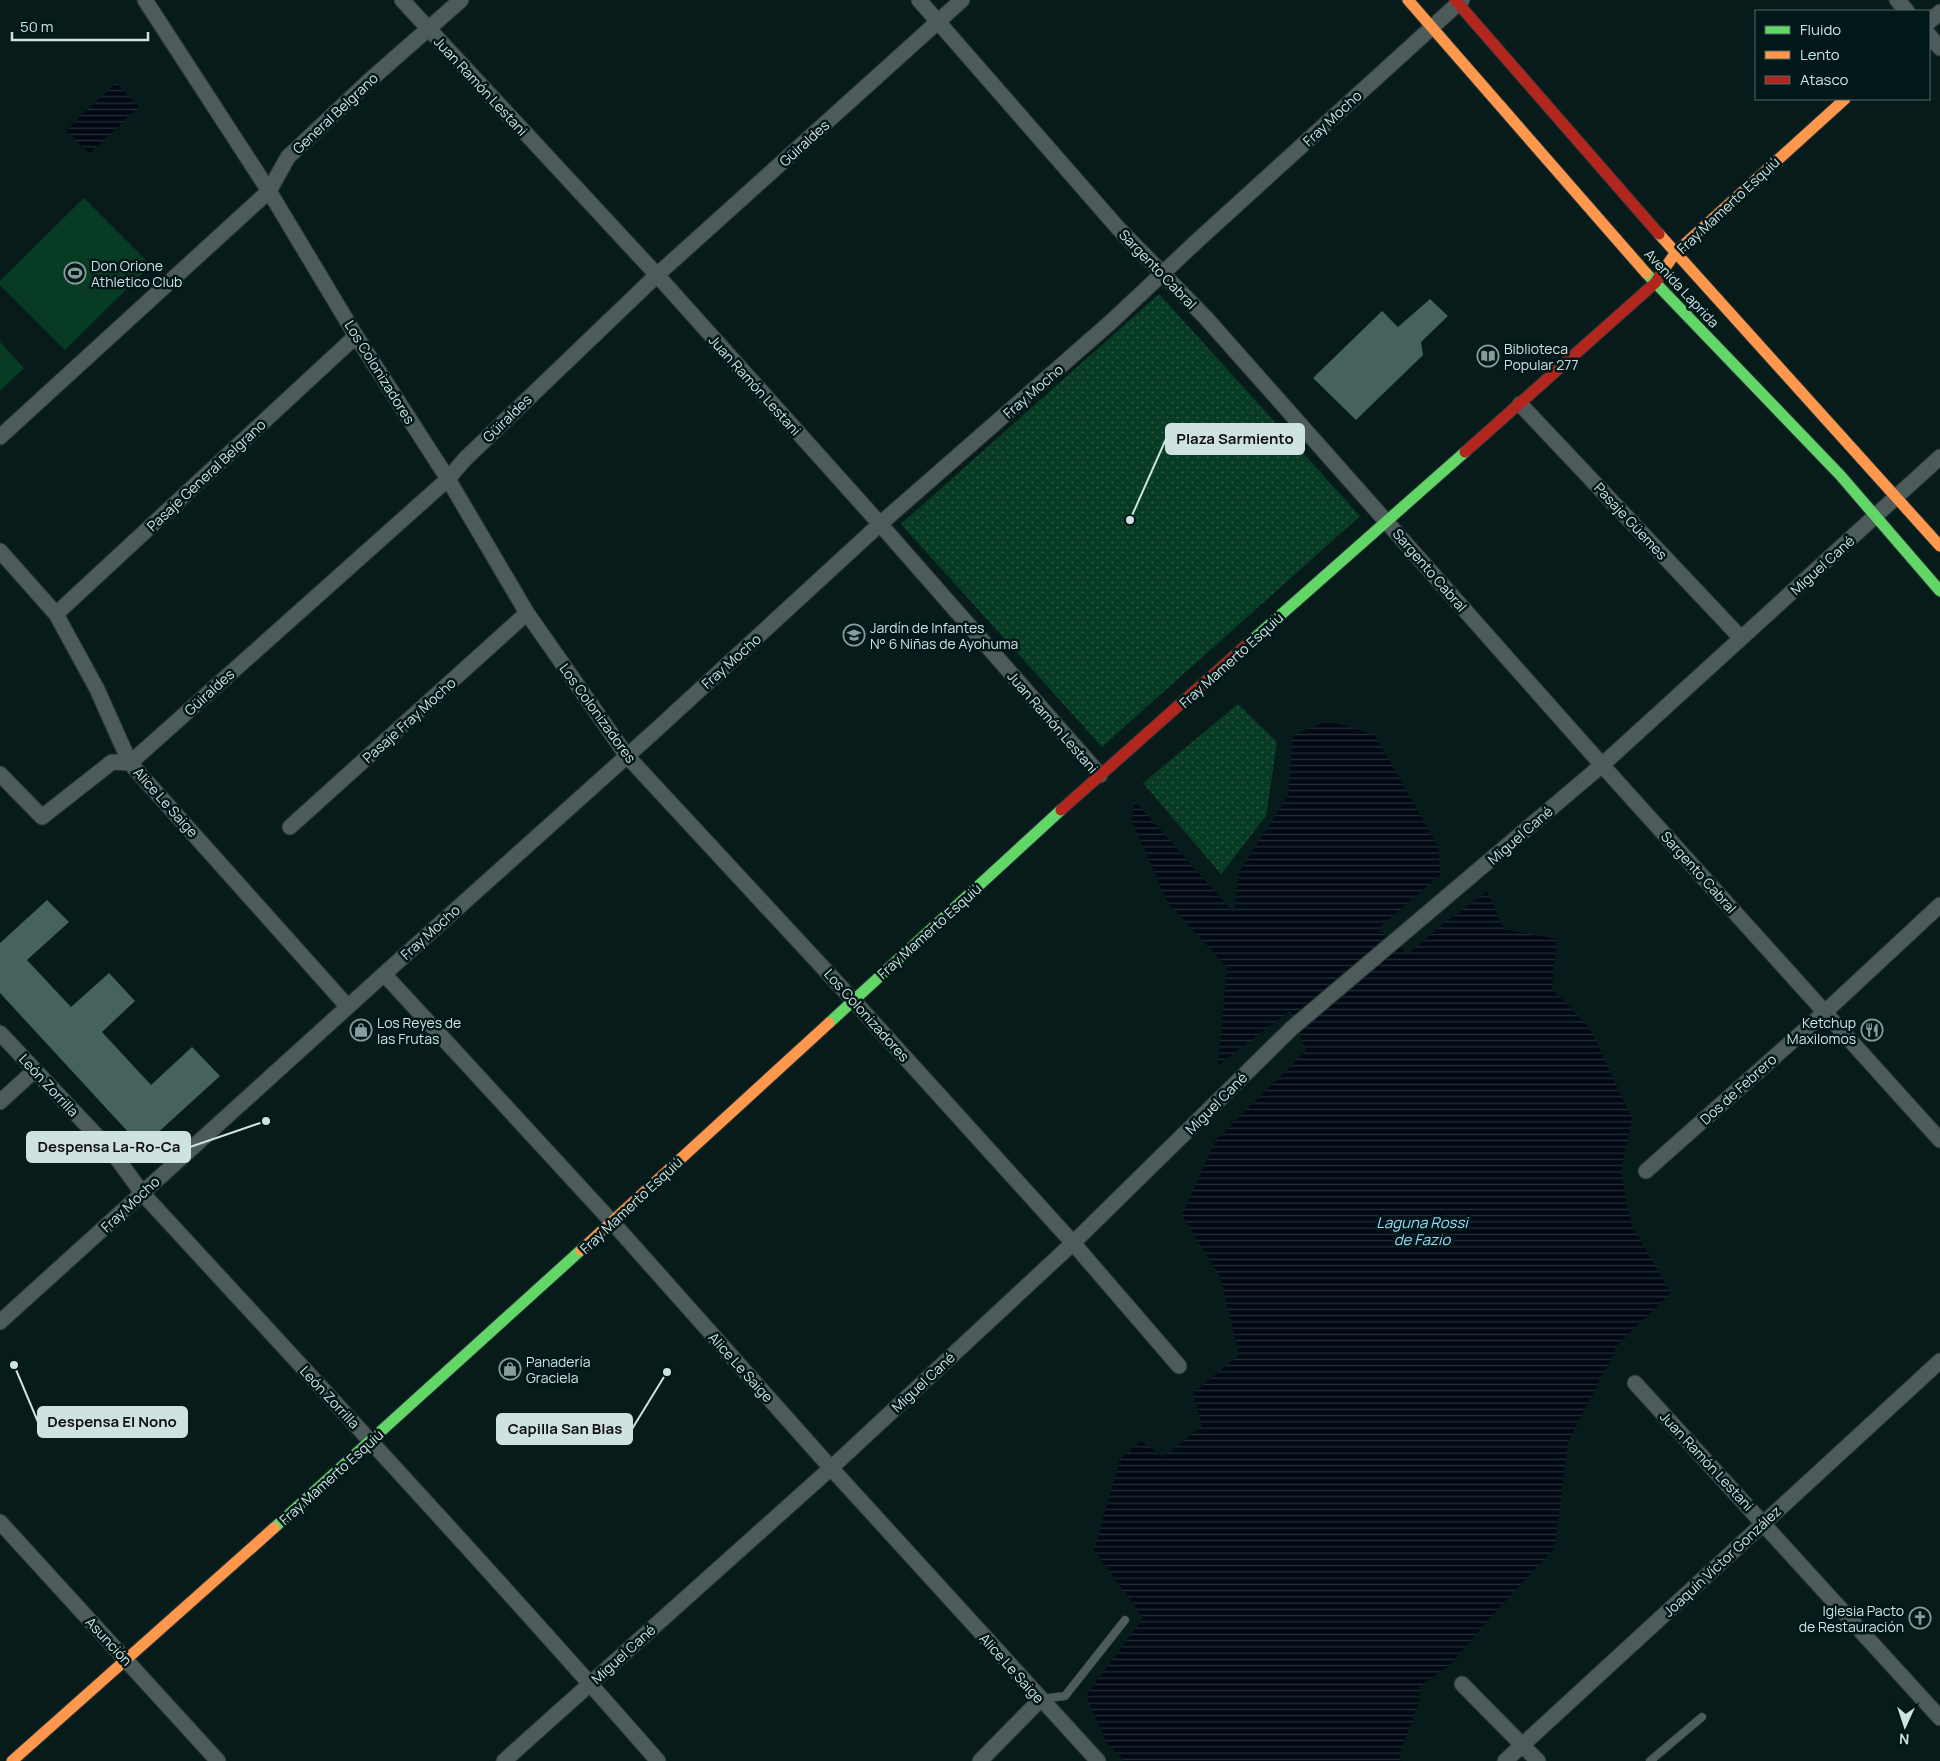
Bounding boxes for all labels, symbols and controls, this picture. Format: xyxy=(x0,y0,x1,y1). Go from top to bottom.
scale bar xyxy=(12,10,149,42)
legend xyxy=(1755,10,1930,100)
text: 50 m xyxy=(20,16,54,37)
text: Fluido xyxy=(1800,19,1841,40)
street label: Juan Ramón Lestani xyxy=(430,32,532,140)
text: Lento xyxy=(1800,44,1840,65)
street label: General Belgrano xyxy=(288,68,382,158)
text: Atasco xyxy=(1800,69,1848,90)
street label: Fray Mocho xyxy=(1299,86,1365,150)
street label: Güiraldes xyxy=(775,115,833,171)
street label: Fray Mamerto Esquiú xyxy=(1673,152,1783,258)
street label: Sargento Cabral xyxy=(1115,225,1201,313)
street label: Avenida Laprida xyxy=(1641,245,1723,331)
place label: Don Orione Athletico Club xyxy=(91,256,182,291)
sports icon: Don Orione Athletico Club xyxy=(63,261,87,285)
street label: Los Colonizadores xyxy=(340,317,420,427)
street label: Juan Ramón Lestani xyxy=(705,331,805,439)
place label: Biblioteca Popular 277 xyxy=(1504,339,1579,374)
library icon: Biblioteca Popular 277 xyxy=(1476,344,1500,368)
street label: Fray Mocho xyxy=(999,360,1067,422)
street label: Güiraldes xyxy=(478,390,536,446)
street label: Pasaje General Belgrano xyxy=(143,415,269,535)
callout: Plaza Sarmiento xyxy=(1166,424,1304,454)
text: Plaza Sarmiento xyxy=(1176,428,1294,449)
street label: Pasaje Güemes xyxy=(1590,478,1672,564)
street label: Sargento Cabral xyxy=(1389,524,1471,616)
street label: Miguel Cané xyxy=(1786,531,1858,599)
street label: Fray Mamerto Esquiú xyxy=(1175,608,1287,712)
place label: Jardín de Infantes N° 6 Niñas de Ayohuma xyxy=(870,618,1018,653)
school or university icon: Jardín de Infantes N° 6 Niñas de Ayohuma xyxy=(842,623,866,647)
street label: Fray Mocho xyxy=(697,629,765,693)
street label: Los Colonizadores xyxy=(555,659,641,767)
street label: Güiraldes xyxy=(180,664,238,720)
street label: Juan Ramón Lestani xyxy=(1003,667,1103,777)
street label: Pasaje Fray Mocho xyxy=(358,673,460,767)
street label: Alice Le Saige xyxy=(129,763,203,841)
street label: Miguel Cané xyxy=(1484,802,1556,868)
street label: Sargento Cabral xyxy=(1657,827,1741,917)
street label: Fray Mamerto Esquiú xyxy=(873,879,985,983)
street label: Fray Mocho xyxy=(396,900,464,964)
street label: Los Colonizadores xyxy=(820,965,914,1065)
place label: Los Reyes de las Frutas xyxy=(377,1013,461,1048)
place label: Ketchup Maxilomos xyxy=(1787,1013,1856,1048)
shop icon: Los Reyes de las Frutas xyxy=(349,1018,373,1042)
restaurant icon: Ketchup Maxilomos xyxy=(1860,1018,1884,1042)
street label: León Zorrilla xyxy=(15,1050,83,1120)
street label: Dos de Febrero xyxy=(1696,1050,1780,1128)
street label: Miguel Cané xyxy=(1181,1068,1251,1138)
callout: Despensa La-Ro-Ca xyxy=(27,1132,190,1162)
text: Despensa La-Ro-Ca xyxy=(38,1136,180,1157)
street label: Fray Mamerto Esquiú xyxy=(576,1152,686,1258)
street label: Fray Mocho xyxy=(97,1172,163,1236)
water label: Laguna Rossi de Fazio xyxy=(1376,1212,1470,1250)
street label: Alice Le Saige xyxy=(704,1328,778,1406)
street label: Miguel Cané xyxy=(887,1348,959,1416)
place label: Panadería Graciela xyxy=(526,1352,591,1387)
shop icon: Panadería Graciela xyxy=(498,1357,522,1381)
street label: León Zorrilla xyxy=(296,1362,364,1432)
callout: Despensa El Nono xyxy=(38,1407,187,1437)
street label: Juan Ramón Lestani xyxy=(1656,1407,1758,1515)
text: Despensa El Nono xyxy=(47,1411,177,1432)
callout: Capilla San Blas xyxy=(497,1414,632,1444)
text: Capilla San Blas xyxy=(508,1418,622,1439)
street label: Fray Mamerto Esquiú xyxy=(275,1425,387,1529)
street label: Joaquín Víctor González xyxy=(1659,1501,1785,1621)
place label: Iglesia Pacto de Restauración xyxy=(1799,1601,1904,1636)
church icon: Iglesia Pacto de Restauración xyxy=(1908,1606,1932,1630)
street label: Asunción xyxy=(82,1613,136,1669)
street label: Miguel Cané xyxy=(587,1620,659,1688)
street label: Alice Le Saige xyxy=(975,1629,1049,1707)
north arrow xyxy=(1880,1701,1930,1751)
text: N xyxy=(1899,1730,1910,1749)

